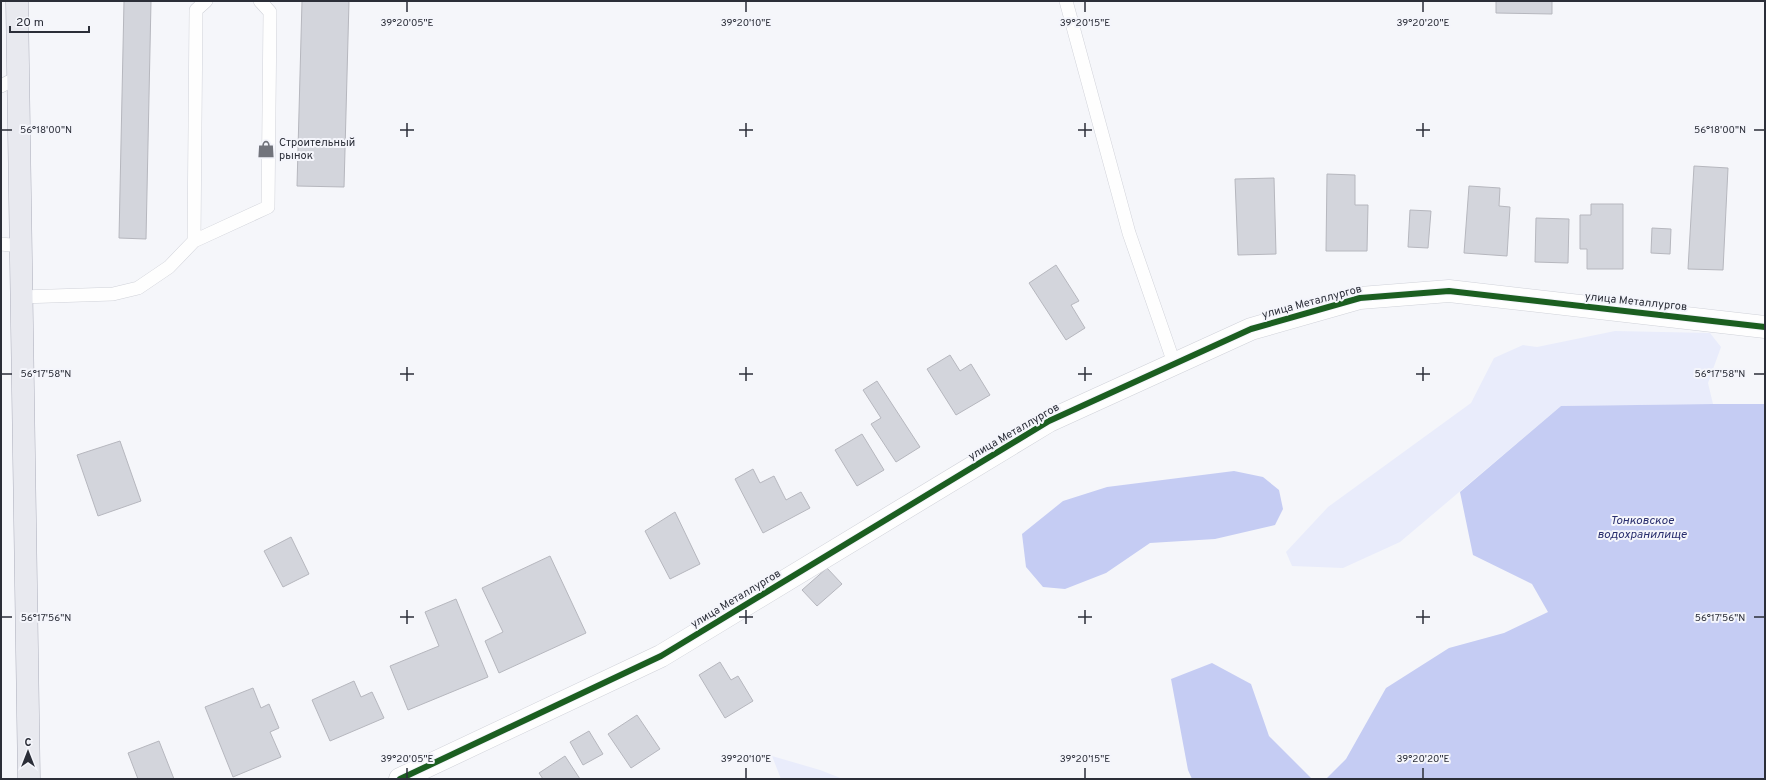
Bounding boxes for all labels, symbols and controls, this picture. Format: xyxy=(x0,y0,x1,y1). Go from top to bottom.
scale bar xyxy=(10,8,89,34)
text: 20 m xyxy=(16,15,44,31)
text: 39°20'05"E xyxy=(380,17,434,30)
text: 39°20'10"E xyxy=(721,17,771,30)
text: 39°20'15"E xyxy=(1060,17,1110,30)
text: 39°20'20"E xyxy=(1396,17,1450,30)
text: 56°18'00"N xyxy=(20,124,72,137)
text: 56°18'00"N xyxy=(1694,124,1746,137)
place label: Строительный рынок xyxy=(279,136,355,163)
shop icon: Строительный рынок xyxy=(256,139,276,159)
street label: улица Металлургов xyxy=(1261,282,1363,322)
street label: улица Металлургов xyxy=(1584,290,1688,314)
text: 56°17'58"N xyxy=(21,368,71,381)
text: 56°17'58"N xyxy=(1695,368,1745,381)
street label: улица Металлургов xyxy=(966,400,1062,464)
water label: Тонковское водохранилище xyxy=(1597,513,1688,543)
street label: улица Металлургов xyxy=(688,567,784,631)
text: 56°17'56"N xyxy=(21,612,71,625)
text: 56°17'56"N xyxy=(1695,612,1745,625)
north arrow xyxy=(8,732,48,772)
text: С xyxy=(24,736,32,750)
text: 39°20'05"E xyxy=(380,753,434,766)
text: 39°20'10"E xyxy=(721,753,771,766)
text: 39°20'15"E xyxy=(1060,753,1110,766)
text: 39°20'20"E xyxy=(1396,753,1450,766)

